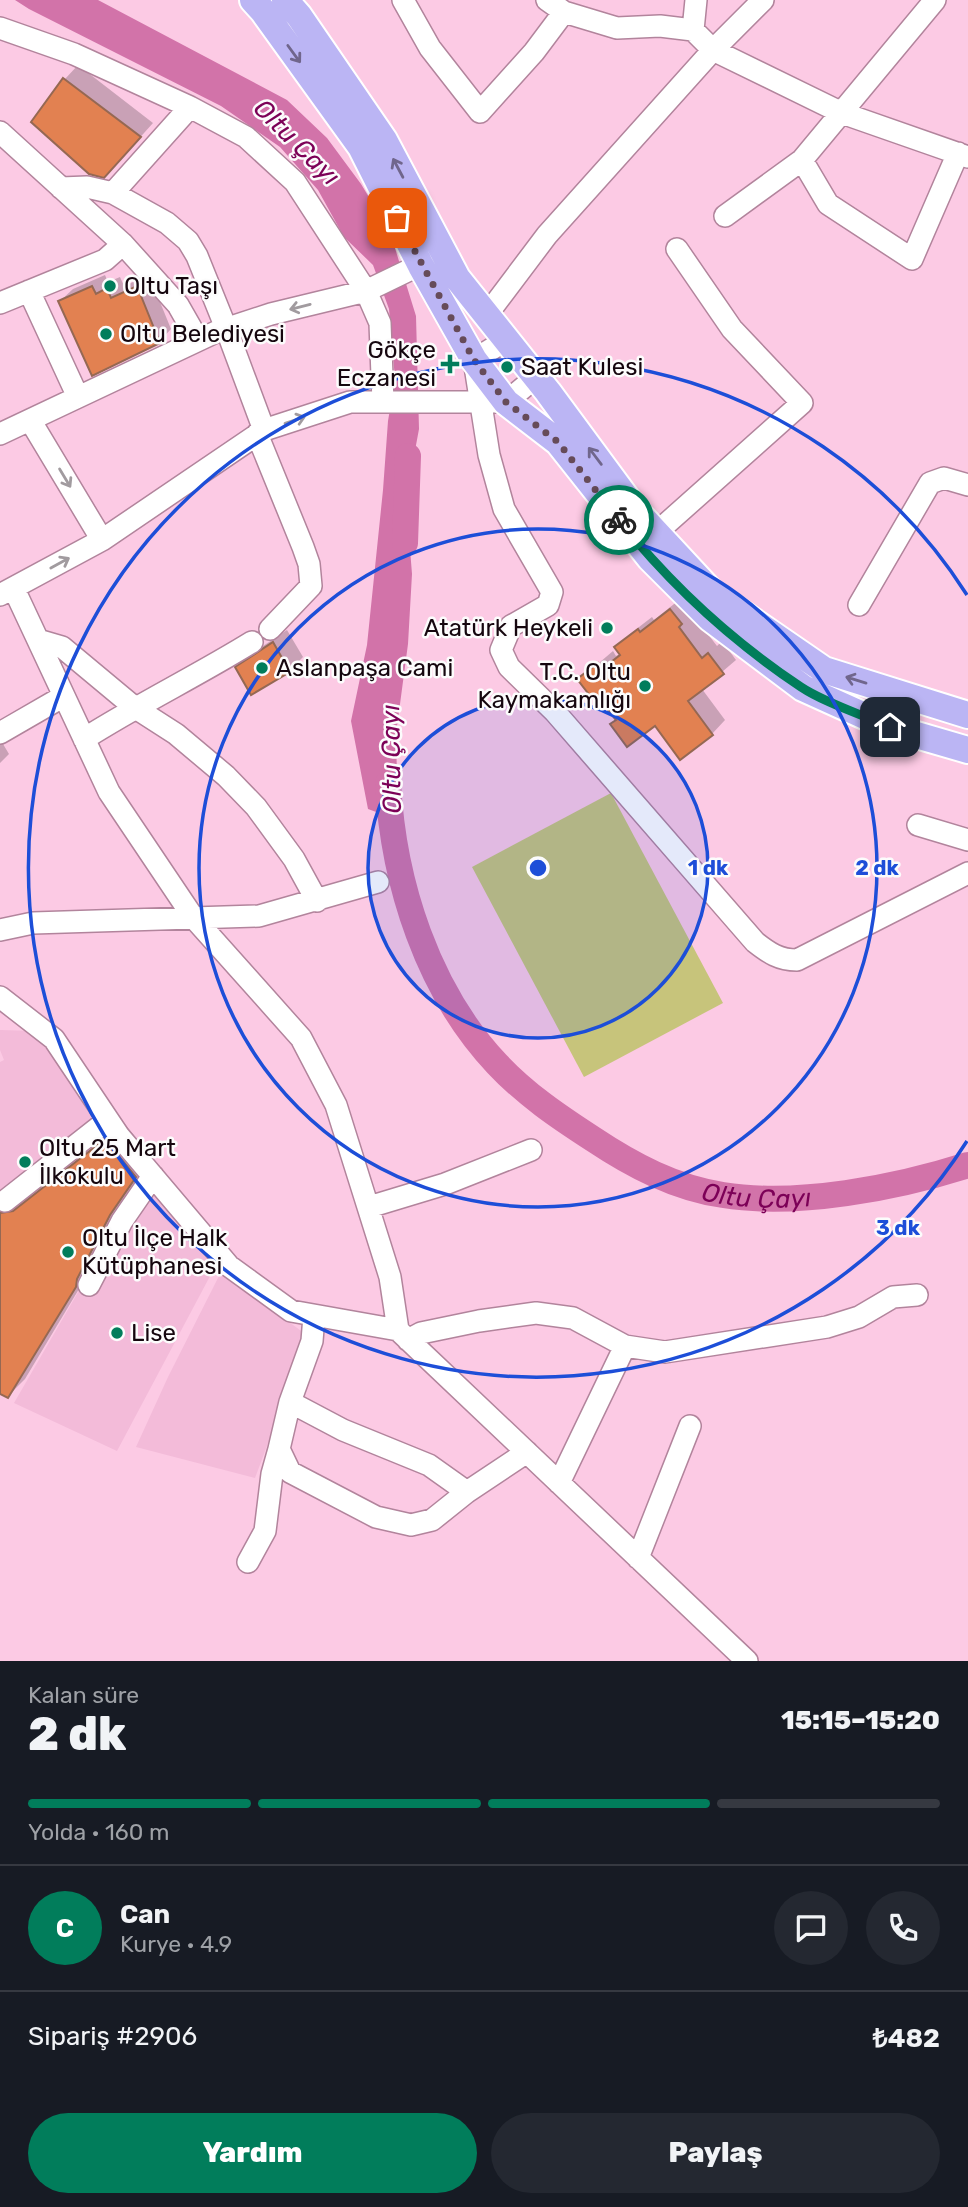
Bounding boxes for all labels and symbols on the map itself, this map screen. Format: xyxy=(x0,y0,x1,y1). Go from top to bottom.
one-way arrow xyxy=(287,44,301,63)
water label: Oltu Çayı xyxy=(247,93,346,192)
one-way arrow xyxy=(391,158,405,178)
pin xyxy=(367,188,427,248)
place label: Oltu Taşı xyxy=(124,272,218,300)
marker: Oltu Taşı xyxy=(102,278,118,294)
one-way arrow xyxy=(289,300,312,314)
place label: Oltu Belediyesi xyxy=(120,320,285,348)
marker: Oltu Belediyesi xyxy=(98,326,114,342)
place label: Gökçe Eczanesi xyxy=(337,336,436,392)
place label: Saat Kulesi xyxy=(521,353,643,381)
marker: Gökçe Eczanesi xyxy=(442,356,458,372)
marker: Saat Kulesi xyxy=(499,359,515,375)
one-way arrow xyxy=(284,413,306,425)
one-way arrow xyxy=(588,447,603,465)
one-way arrow xyxy=(58,468,72,488)
courier xyxy=(584,485,654,555)
one-way arrow xyxy=(49,556,70,569)
place label: Atatürk Heykeli xyxy=(424,614,593,642)
marker: Atatürk Heykeli xyxy=(599,620,615,636)
place label: Aslanpaşa Cami xyxy=(276,654,453,682)
place label: T.C. Oltu Kaymakamlığı xyxy=(477,658,631,714)
marker: Aslanpaşa Cami xyxy=(254,660,270,676)
one-way arrow xyxy=(845,673,867,686)
marker: T.C. Oltu Kaymakamlığı xyxy=(637,678,653,694)
pin xyxy=(860,697,920,757)
water label: Oltu Çayı xyxy=(375,704,408,814)
text: 1 dk xyxy=(688,855,729,880)
text: 2 dk xyxy=(855,855,900,880)
centre of rings xyxy=(526,856,550,880)
place label: Oltu 25 Mart İlkokulu xyxy=(39,1134,176,1190)
marker: Oltu 25 Mart İlkokulu xyxy=(17,1154,33,1170)
water label: Oltu Çayı xyxy=(699,1176,812,1215)
text: 3 dk xyxy=(876,1215,921,1240)
place label: Oltu İlçe Halk Kütüphanesi xyxy=(82,1224,228,1280)
marker: Oltu İlçe Halk Kütüphanesi xyxy=(60,1244,76,1260)
place label: Lise xyxy=(131,1319,176,1347)
marker: Lise xyxy=(109,1325,125,1341)

